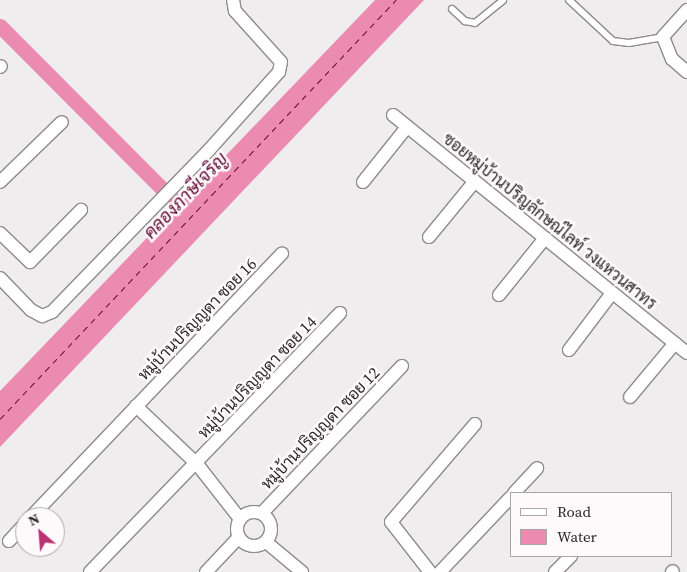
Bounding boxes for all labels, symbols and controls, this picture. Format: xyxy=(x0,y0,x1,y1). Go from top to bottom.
street label: ซอยหมู่บ้านปริญลักษณ์ไลท์ วงแหวนสาทร xyxy=(439,129,661,313)
water label: คลองภาษีเจริญ xyxy=(140,148,232,244)
street label: หมู่บ้านปริญญดา ซอย 16 xyxy=(134,254,260,384)
street label: หมู่บ้านปริญญดา ซอย 14 xyxy=(194,312,320,442)
street label: หมู่บ้านปริญญดา ซอย 12 xyxy=(257,363,383,493)
legend xyxy=(510,492,672,557)
text: Road xyxy=(557,501,591,522)
north arrow xyxy=(15,507,65,557)
text: N xyxy=(25,508,43,531)
text: Water xyxy=(557,526,597,547)

